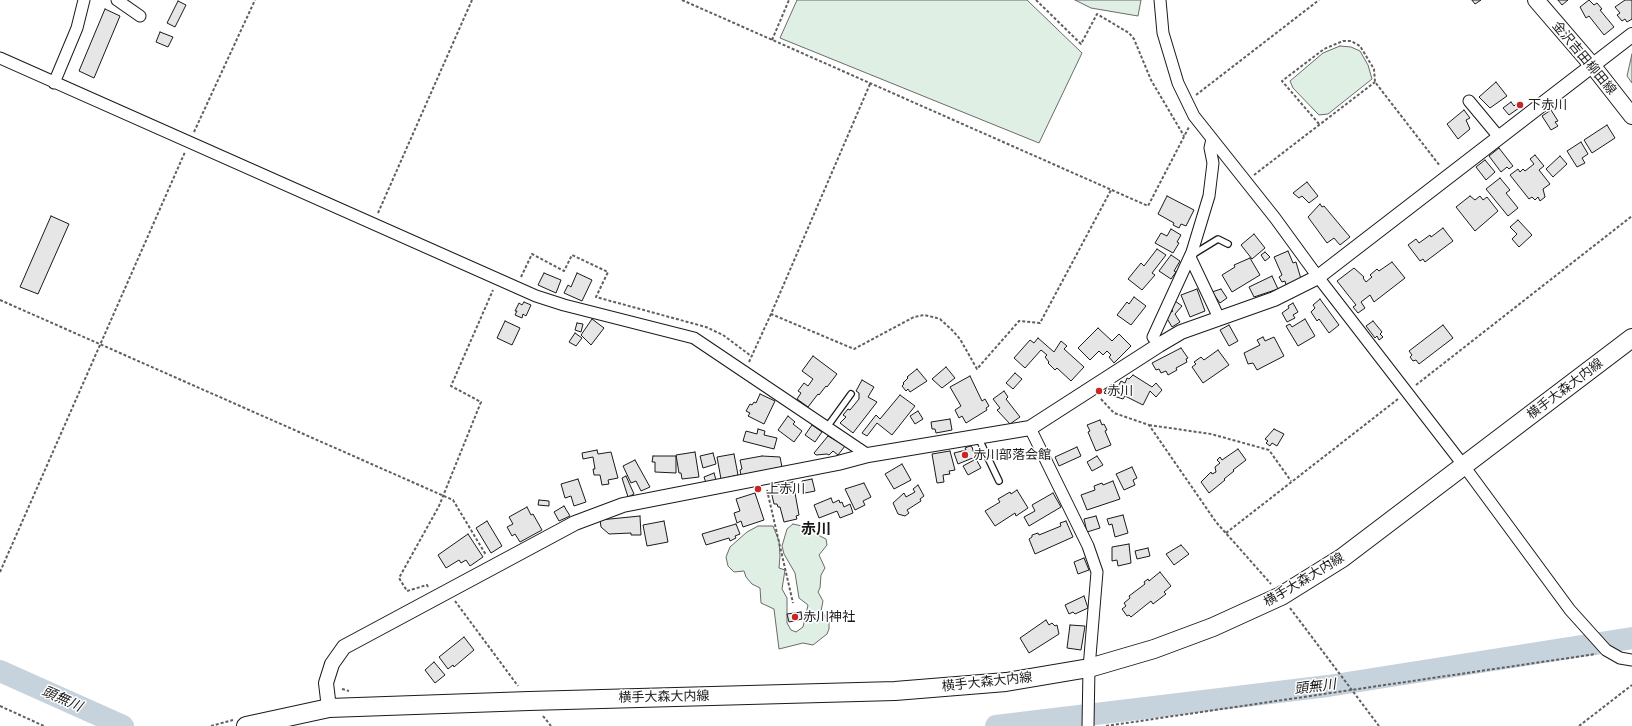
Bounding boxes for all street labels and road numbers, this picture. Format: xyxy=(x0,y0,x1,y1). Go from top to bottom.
street label: 金沢吉田柳田線 xyxy=(1549,18,1619,98)
street label: 横手大森大内線 xyxy=(1524,355,1606,423)
street label: 横手大森大内線 xyxy=(1261,550,1347,610)
street label: 横手大森大内線 xyxy=(941,669,1033,695)
street label: 横手大森大内線 xyxy=(618,688,710,706)

